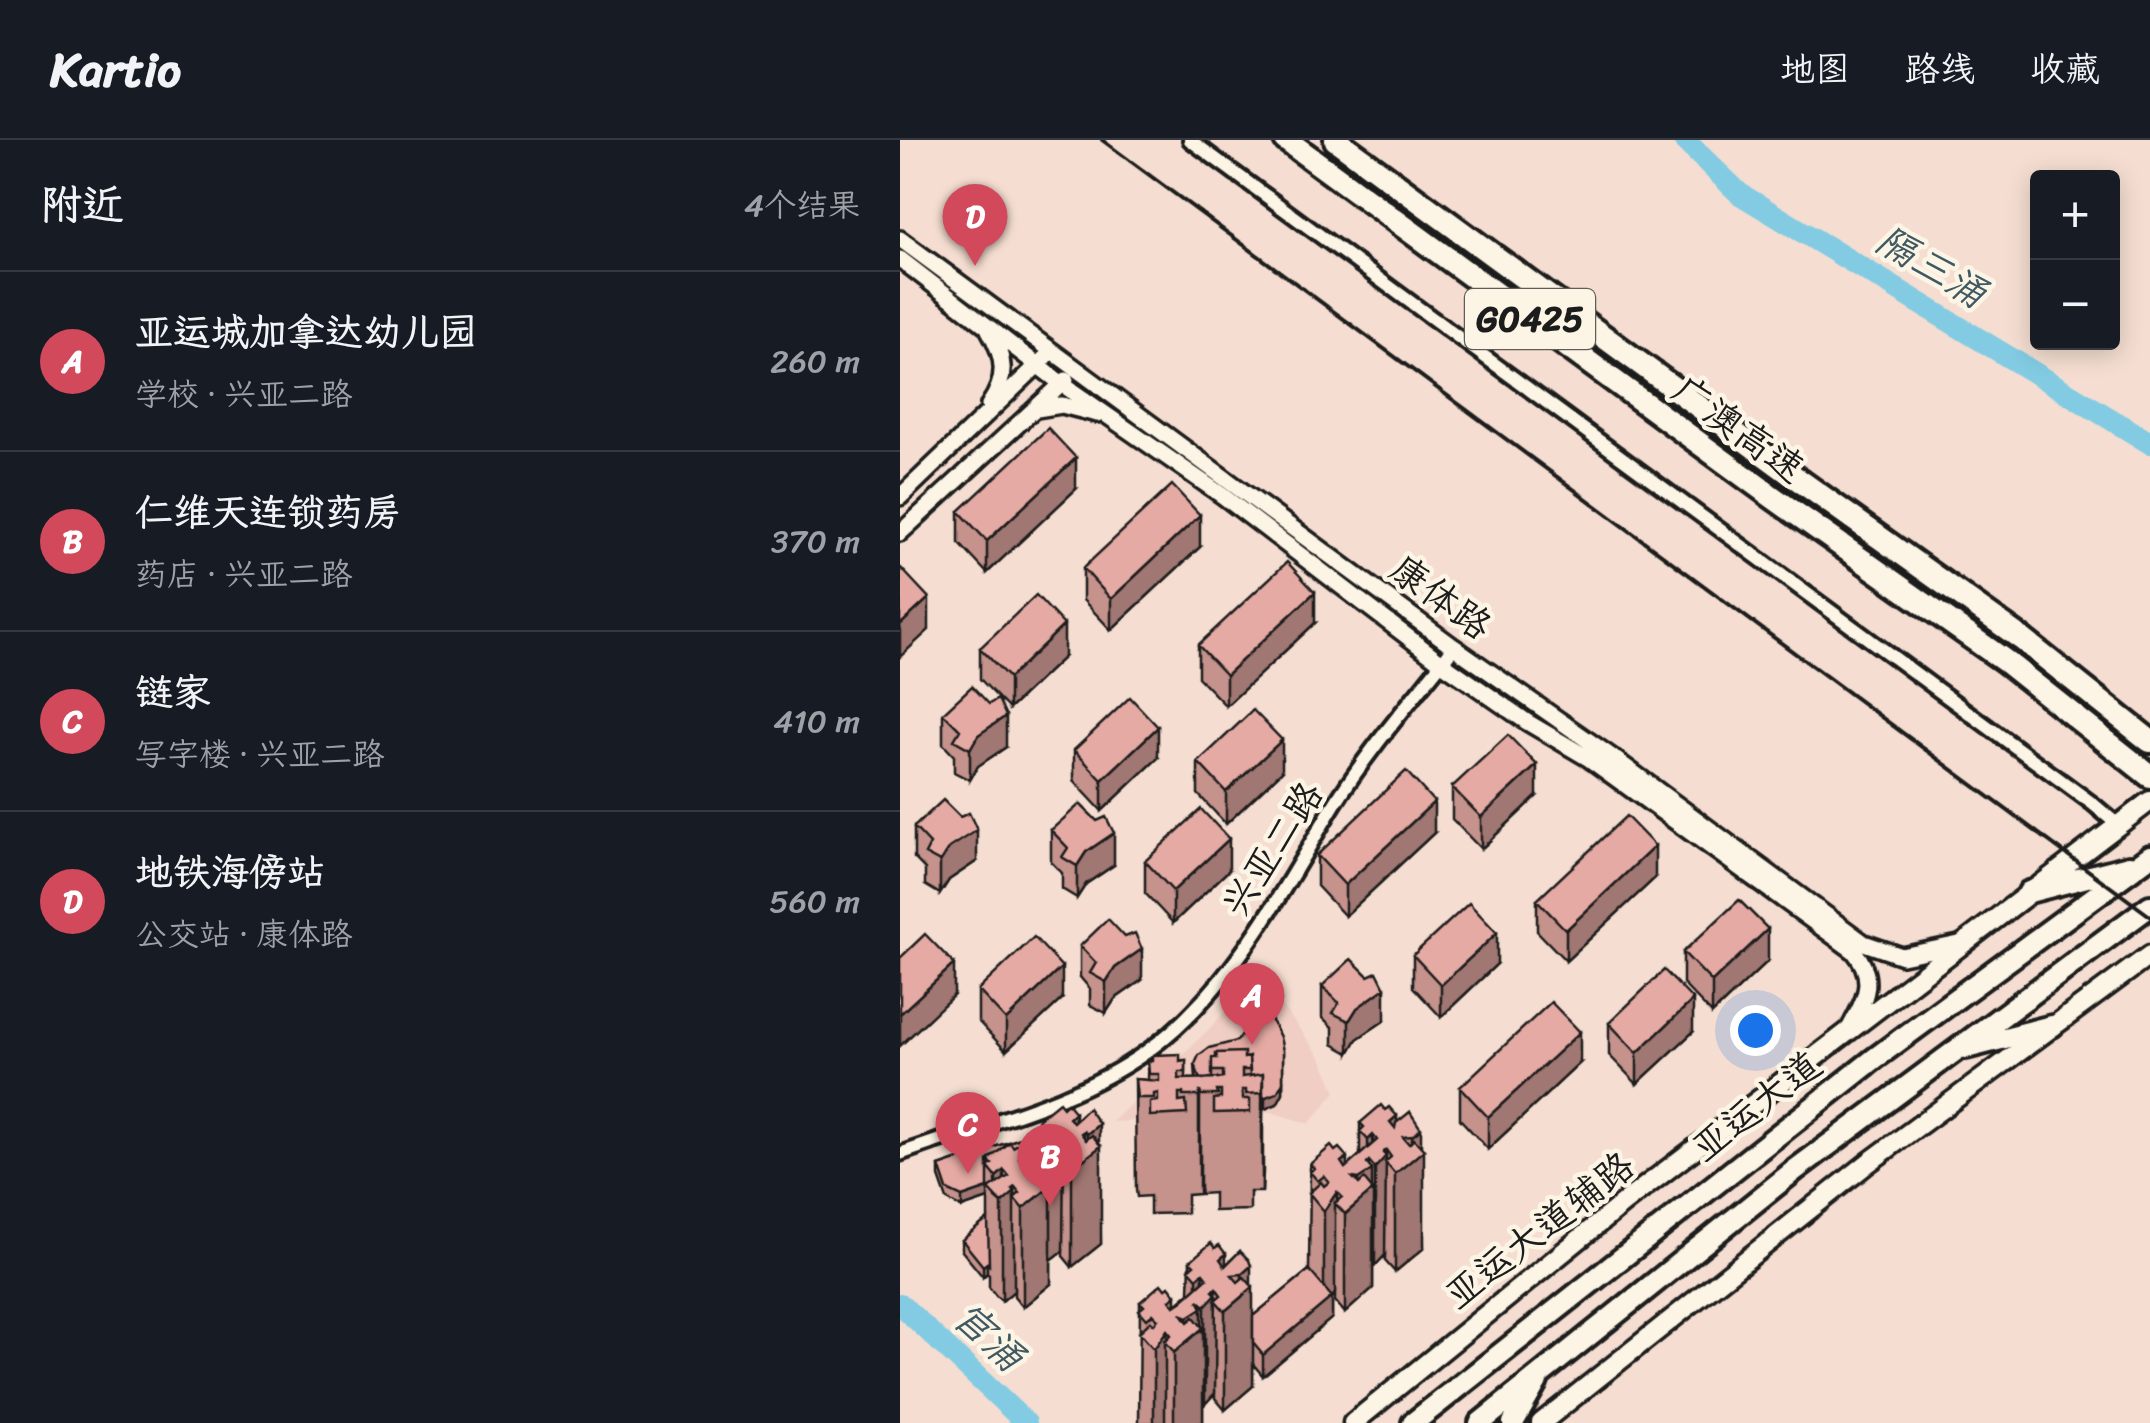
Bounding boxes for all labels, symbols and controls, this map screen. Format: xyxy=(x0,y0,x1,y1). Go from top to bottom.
text: Kartio xyxy=(50,27,181,112)
text: 地图 xyxy=(1780,38,1850,100)
text: 路线 xyxy=(1905,38,1975,100)
text: 收藏 xyxy=(2030,38,2100,100)
text: 附近 xyxy=(40,168,124,242)
map controls xyxy=(2030,170,2120,350)
button: + xyxy=(2030,170,2120,260)
text: 4个结果 xyxy=(744,177,860,234)
pin: D xyxy=(942,184,1008,266)
water label: 隔三涌 xyxy=(1862,205,2002,328)
button: − xyxy=(2030,260,2120,350)
road number: G0425 xyxy=(1465,289,1595,349)
text: 亚运城加拿达幼儿园 xyxy=(135,299,477,366)
text: A xyxy=(62,333,83,390)
text: 260 m xyxy=(770,333,860,390)
street label: 广澳高速 xyxy=(1658,358,1820,501)
text: 学校 · 兴亚二路 xyxy=(135,366,352,423)
text: 仁维天连锁药房 xyxy=(135,479,401,546)
text: B xyxy=(62,513,83,570)
text: 370 m xyxy=(771,513,860,570)
street label: 康体路 xyxy=(1375,537,1507,658)
text: 药店 · 兴亚二路 xyxy=(135,546,352,603)
text: 链家 xyxy=(135,659,211,726)
text: C xyxy=(63,693,82,750)
text: 410 m xyxy=(773,693,860,750)
text: 写字楼 · 兴亚二路 xyxy=(135,726,384,783)
street label: 兴亚二路 xyxy=(1203,767,1342,931)
text: 地铁海傍站 xyxy=(135,839,325,906)
text: D xyxy=(63,873,82,930)
text: 560 m xyxy=(769,873,860,930)
text: 公交站 · 康体路 xyxy=(135,906,352,963)
pin: A xyxy=(1220,962,1284,1045)
your location xyxy=(1730,1005,1781,1056)
street label: 亚运大道 xyxy=(1676,1033,1837,1180)
pin: C xyxy=(936,1092,1000,1174)
pin: B xyxy=(1018,1124,1082,1206)
street label: 亚运大道辅路 xyxy=(1429,1134,1650,1327)
water label: 官涌 xyxy=(935,1283,1043,1390)

